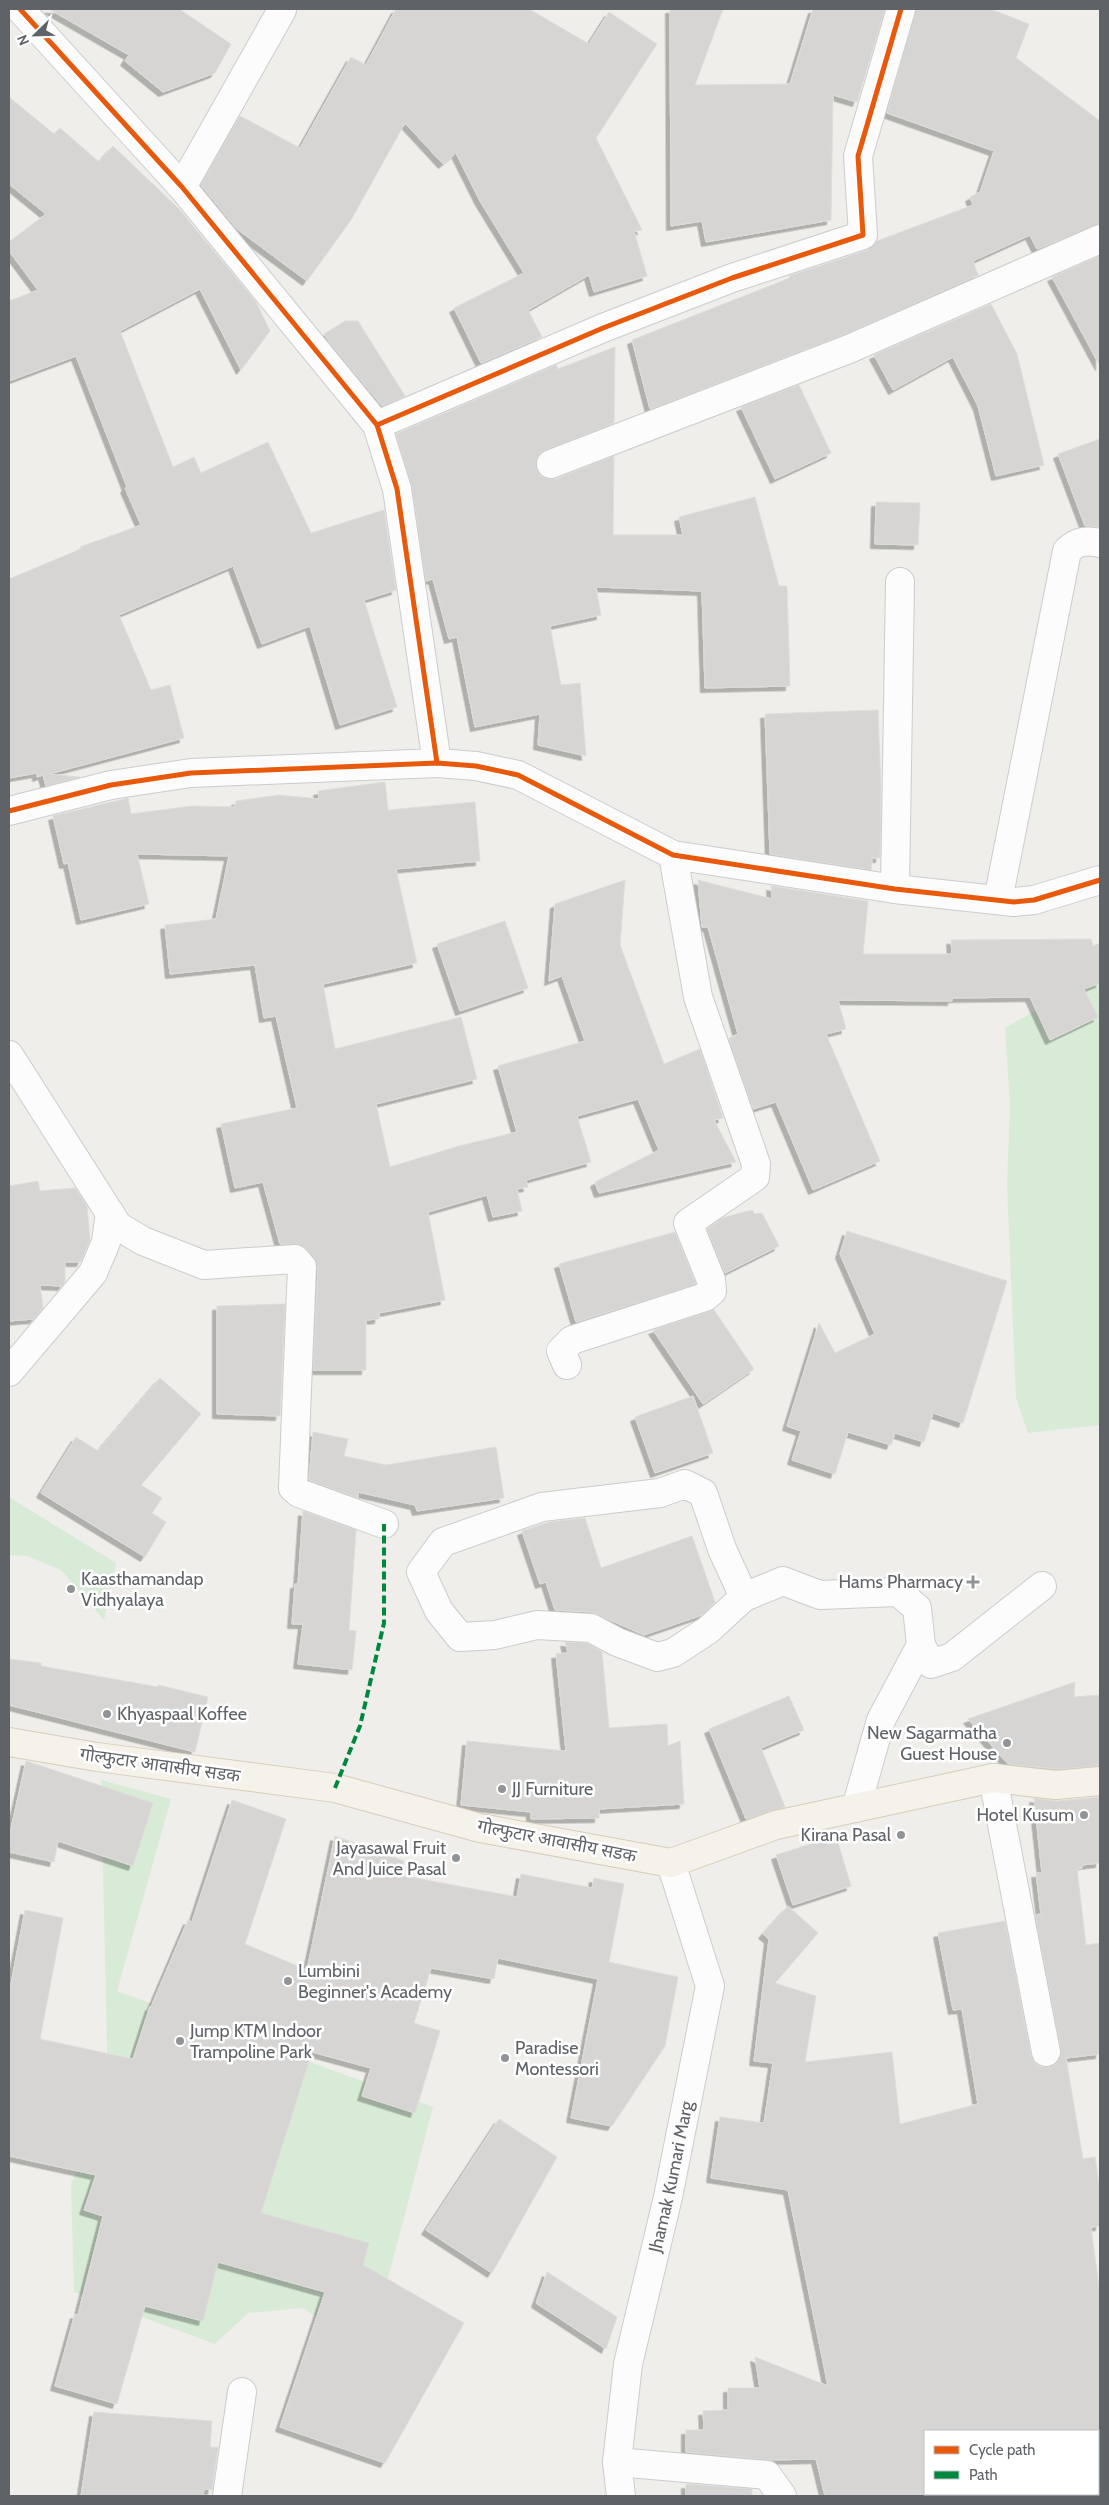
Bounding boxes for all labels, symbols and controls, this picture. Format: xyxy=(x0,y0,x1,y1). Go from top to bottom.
north arrow xyxy=(10,10,60,60)
text: N xyxy=(13,32,33,48)
place label: Kaasthamandap Vidhyalaya xyxy=(81,1568,204,1611)
place label: Hams Pharmacy xyxy=(839,1571,963,1593)
marker: Hams Pharmacy xyxy=(967,1576,979,1588)
marker: Kaasthamandap Vidhyalaya xyxy=(65,1583,77,1595)
place label: Khyaspaal Koffee xyxy=(117,1703,247,1725)
marker: Khyaspaal Koffee xyxy=(101,1708,113,1720)
place label: New Sagarmatha Guest House xyxy=(867,1722,997,1765)
marker: New Sagarmatha Guest House xyxy=(1001,1737,1013,1749)
street label: गोल्फुटार आवासीय सडक xyxy=(78,1743,243,1788)
place label: JJ Furniture xyxy=(511,1778,593,1800)
marker: JJ Furniture xyxy=(496,1783,508,1795)
place label: Hotel Kusum xyxy=(976,1804,1074,1826)
marker: Hotel Kusum xyxy=(1078,1809,1090,1821)
street label: गोल्फुटार आवासीय सडक xyxy=(475,1815,640,1868)
place label: Kirana Pasal xyxy=(801,1824,892,1846)
marker: Kirana Pasal xyxy=(895,1829,907,1841)
place label: Jayasawal Fruit And Juice Pasal xyxy=(333,1837,447,1880)
marker: Jayasawal Fruit And Juice Pasal xyxy=(450,1852,462,1864)
place label: Lumbini Beginner's Academy xyxy=(298,1960,452,2003)
marker: Lumbini Beginner's Academy xyxy=(282,1975,294,1987)
place label: Jump KTM Indoor Trampoline Park xyxy=(189,2020,322,2063)
marker: Jump KTM Indoor Trampoline Park xyxy=(174,2035,186,2047)
place label: Paradise Montessori xyxy=(515,2037,599,2080)
marker: Paradise Montessori xyxy=(499,2052,511,2064)
street label: Jhamak Kumari Marg xyxy=(644,2098,698,2256)
legend xyxy=(924,2430,1099,2495)
text: Cycle path xyxy=(969,2441,1035,2459)
text: Path xyxy=(969,2466,998,2484)

